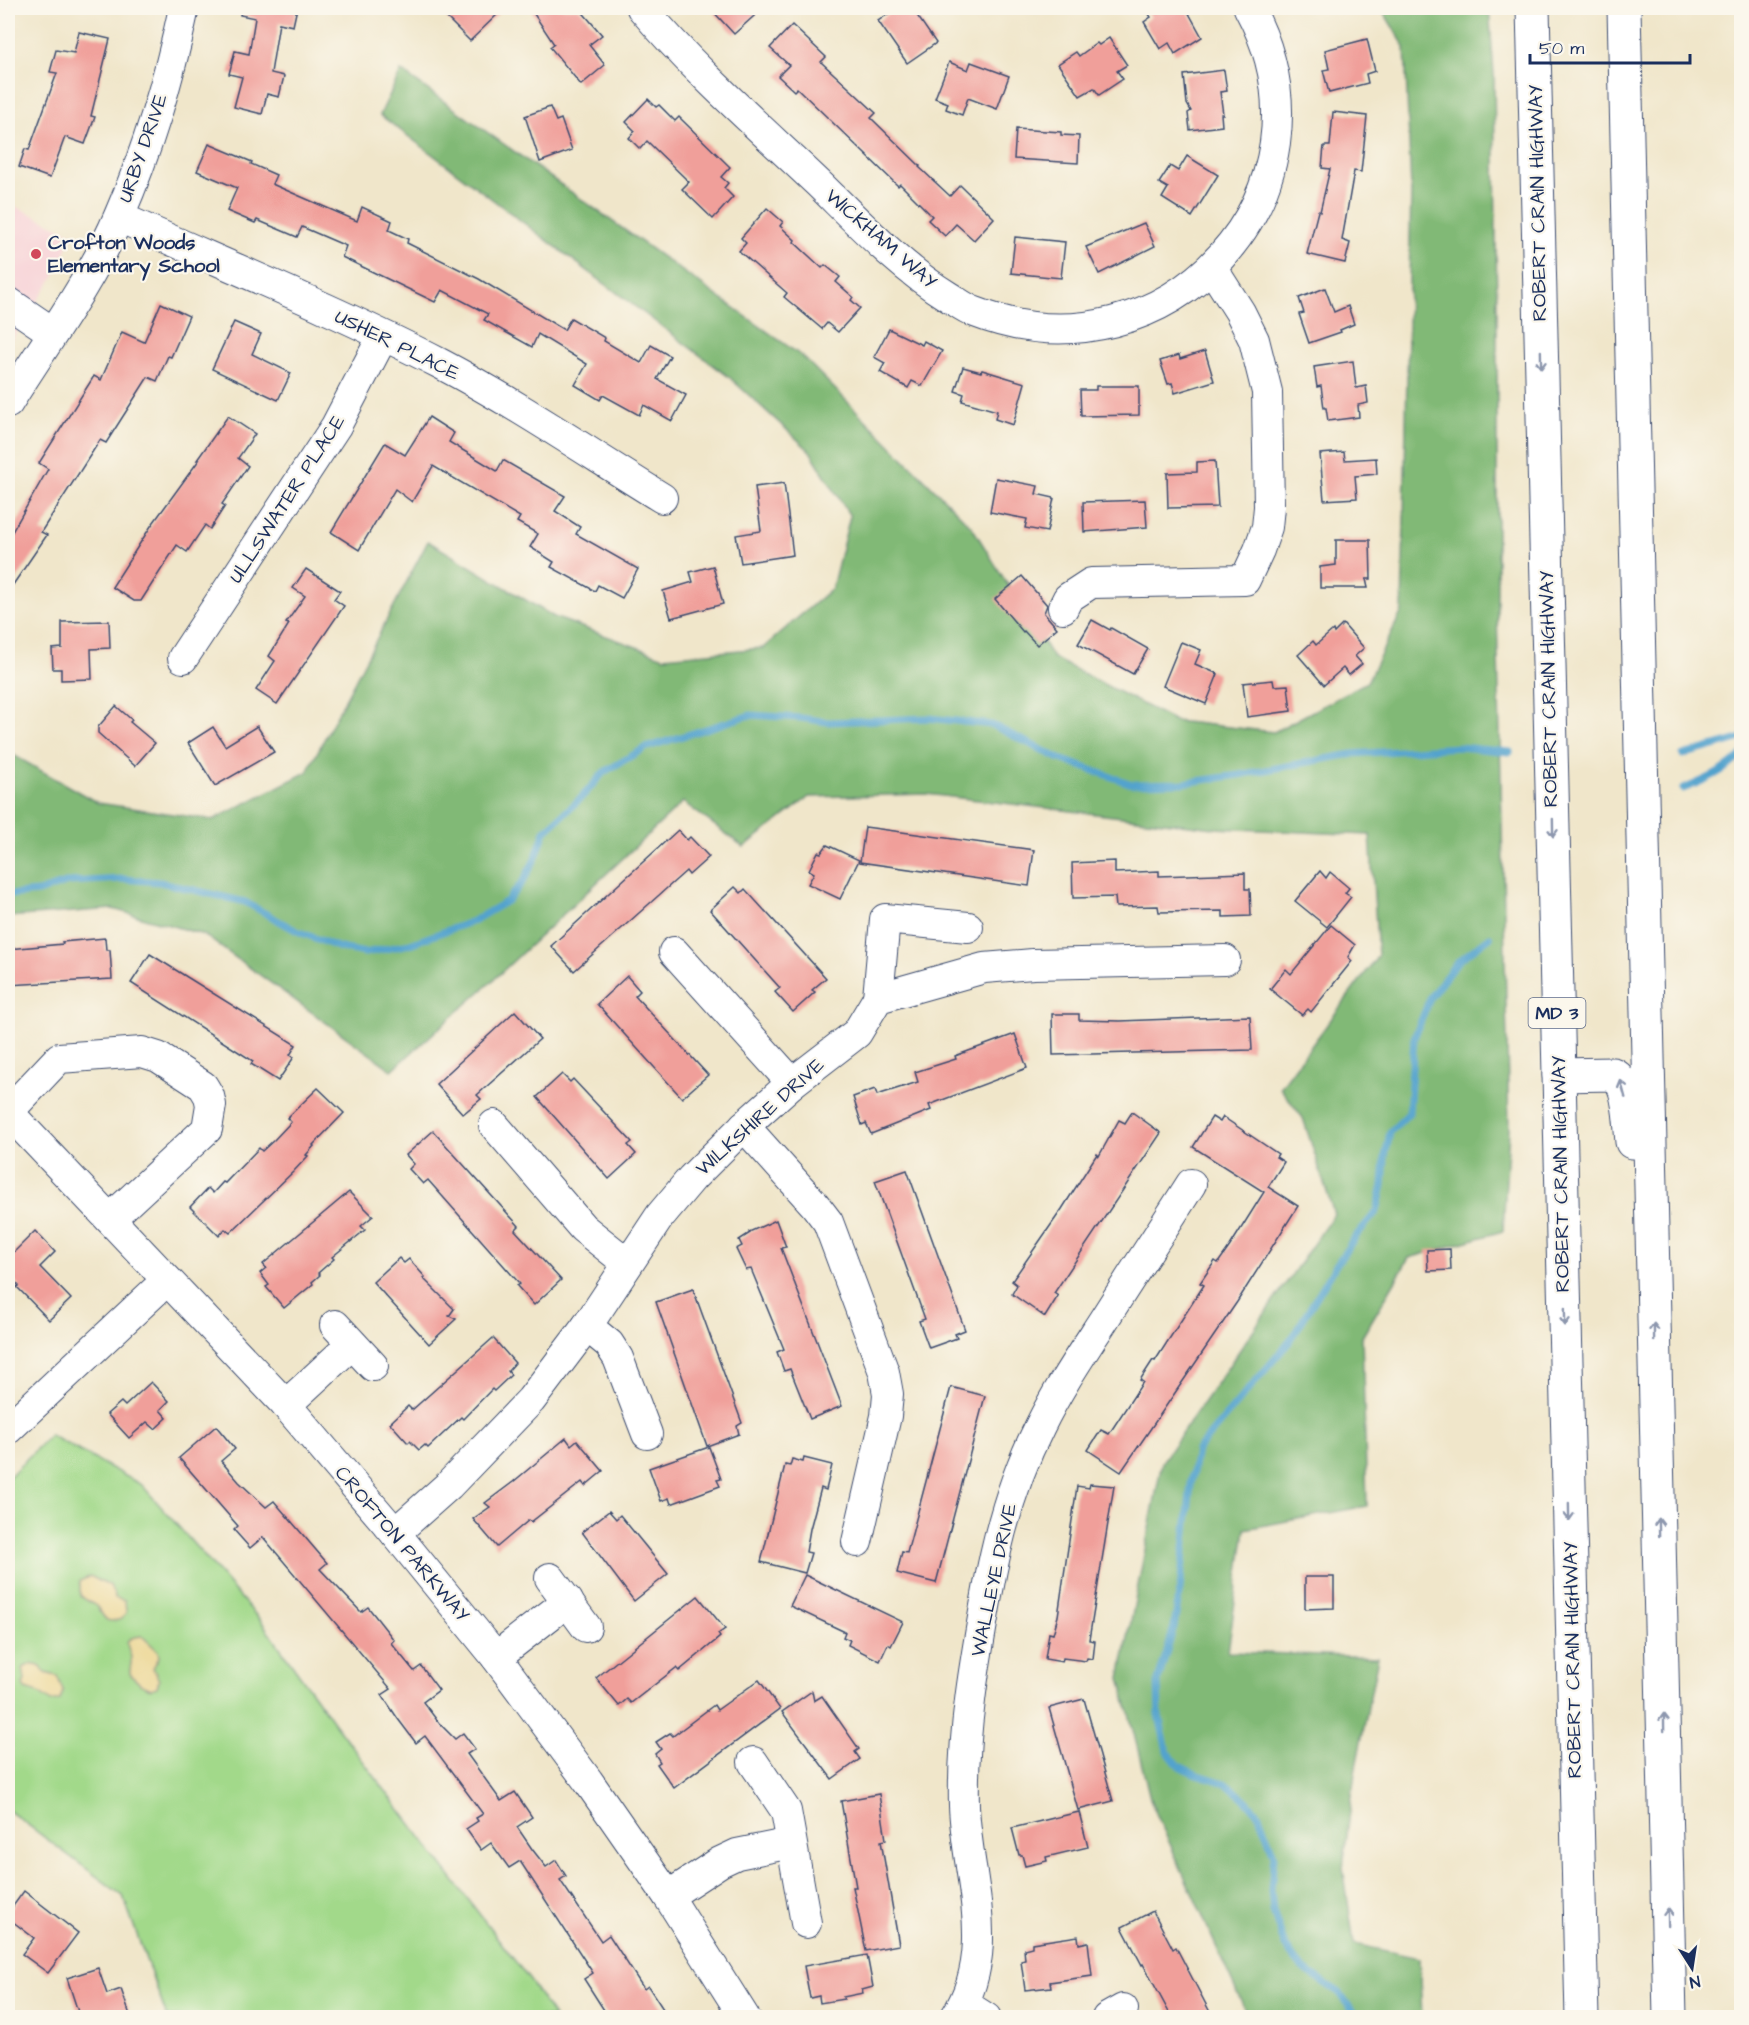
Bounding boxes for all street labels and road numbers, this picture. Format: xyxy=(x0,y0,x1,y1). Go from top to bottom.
street label: ROBERT CRAIN HIGHWAY xyxy=(1522,84,1554,322)
street label: URBY DRIVE xyxy=(111,90,175,206)
street label: WICKHAM WAY xyxy=(819,183,943,296)
street label: USHER PLACE xyxy=(330,303,464,387)
street label: ULLSWATER PLACE xyxy=(222,409,352,589)
street label: ROBERT CRAIN HIGHWAY xyxy=(1533,570,1565,808)
road number: MD 3 xyxy=(1528,998,1586,1028)
street label: WILKSHIRE DRIVE xyxy=(690,1051,831,1182)
street label: ROBERT CRAIN HIGHWAY xyxy=(1545,1055,1577,1293)
street label: CROFTON PARKWAY xyxy=(328,1460,476,1628)
street label: WALLEYE DRIVE xyxy=(964,1500,1024,1659)
street label: ROBERT CRAIN HIGHWAY xyxy=(1557,1541,1589,1779)

